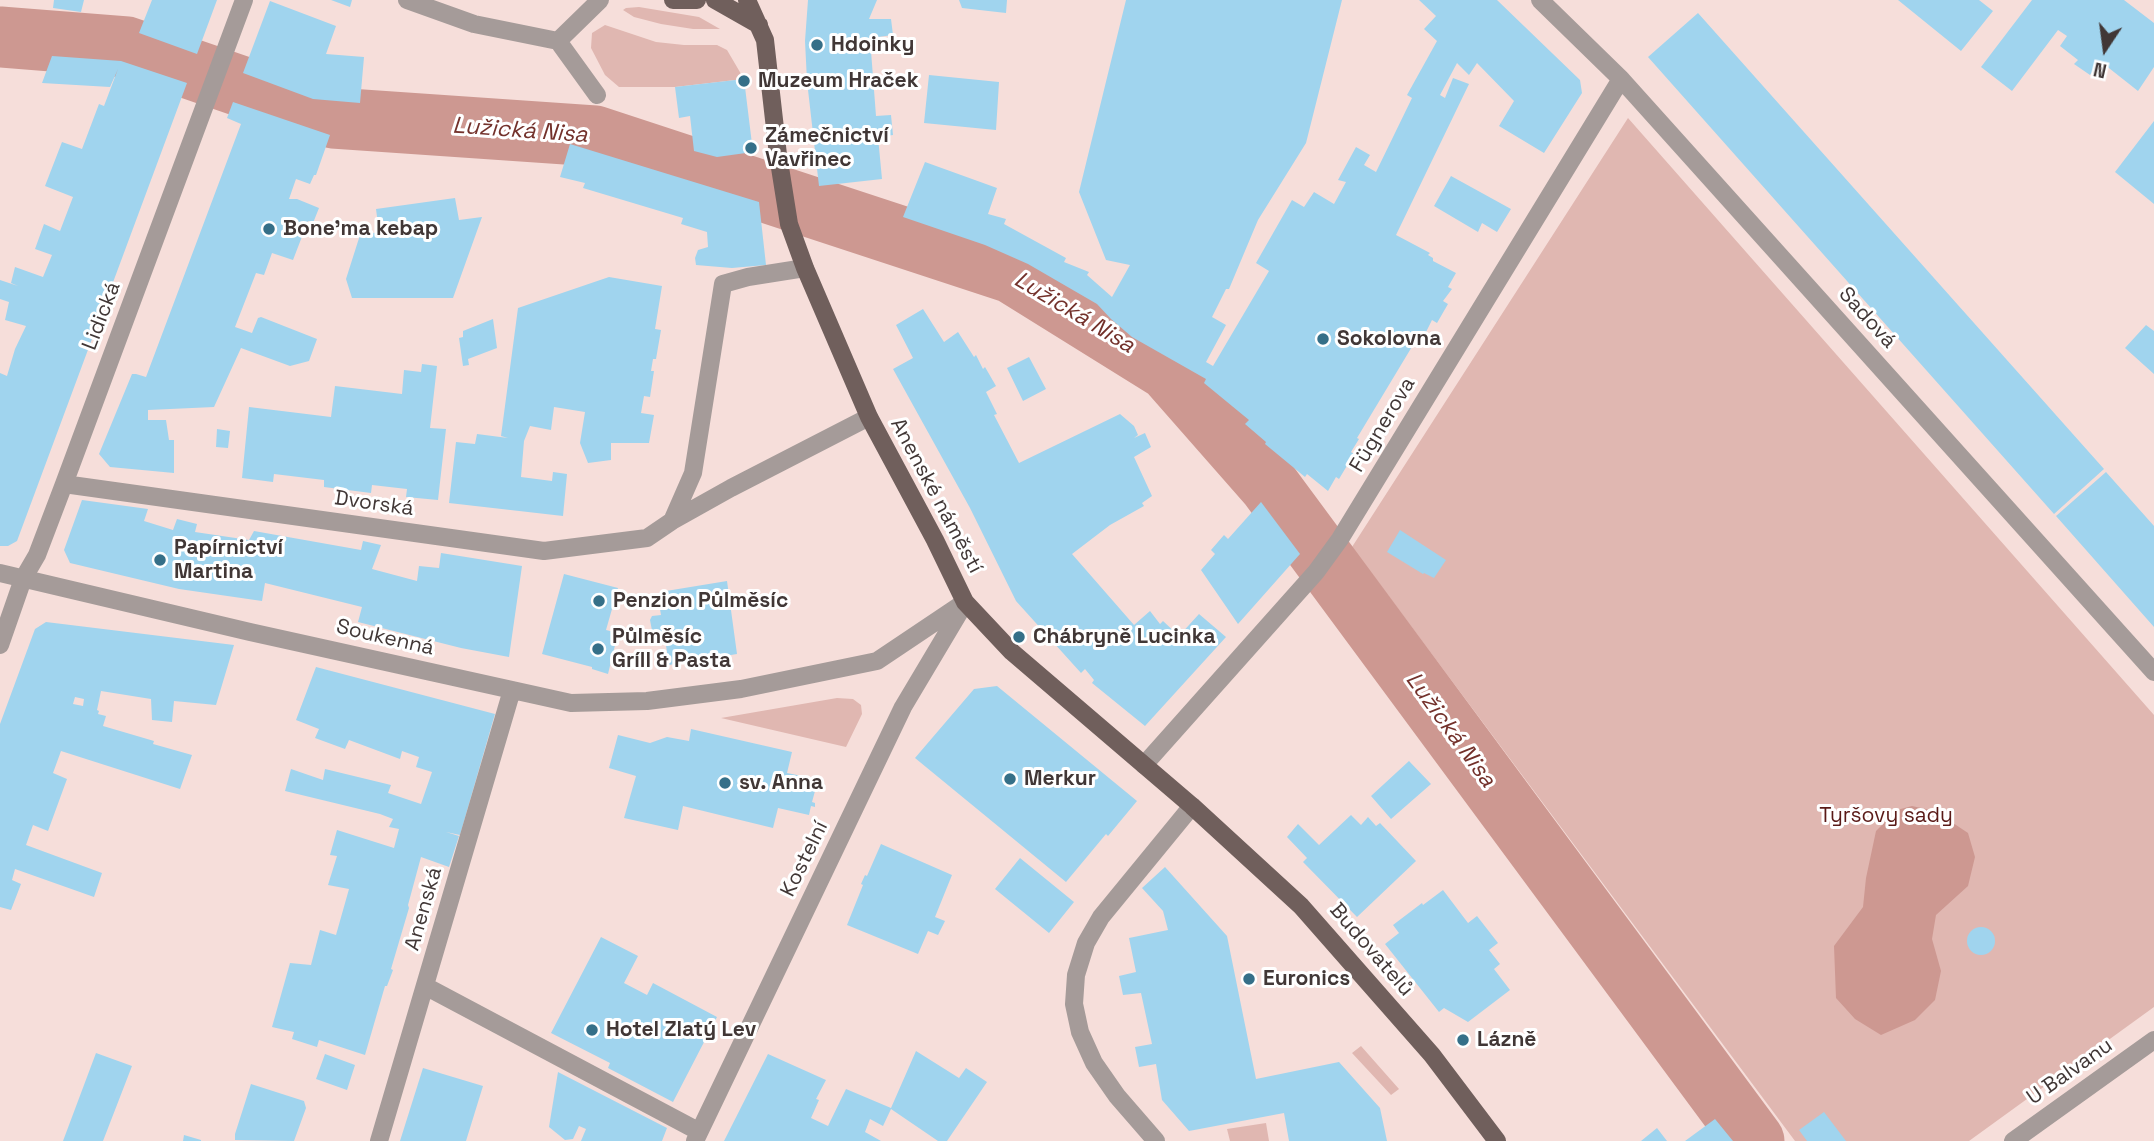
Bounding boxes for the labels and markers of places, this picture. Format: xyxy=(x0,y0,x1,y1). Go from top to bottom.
place label: Hdoinky xyxy=(831,32,914,58)
marker: Hdoinky xyxy=(809,37,825,53)
place label: Muzeum Hraček xyxy=(758,68,919,94)
marker: Muzeum Hraček xyxy=(736,73,752,89)
place label: Zámečnictví Vavřinec xyxy=(765,123,889,173)
marker: Zámečnictví Vavřinec xyxy=(743,140,759,156)
place label: Bone'ma kebap xyxy=(283,216,438,242)
marker: Bone'ma kebap xyxy=(261,221,277,237)
place label: Sokolovna xyxy=(1337,326,1441,352)
marker: Sokolovna xyxy=(1315,331,1331,347)
place label: Papírnictví Martina xyxy=(174,535,283,585)
marker: Papírnictví Martina xyxy=(152,552,168,568)
place label: Penzion Půlměsíc xyxy=(613,588,788,614)
marker: Penzion Půlměsíc xyxy=(591,593,607,609)
place label: Půlměsíc Gríll & Pasta xyxy=(612,624,731,674)
place label: Chábryně Lucinka xyxy=(1033,624,1216,650)
marker: Chábryně Lucinka xyxy=(1011,629,1027,645)
marker: Půlměsíc Gríll & Pasta xyxy=(590,641,606,657)
place label: Merkur xyxy=(1024,766,1096,792)
place label: sv. Anna xyxy=(739,770,823,796)
marker: Merkur xyxy=(1002,771,1018,787)
marker: sv. Anna xyxy=(717,775,733,791)
place label: Euronics xyxy=(1263,966,1350,992)
marker: Euronics xyxy=(1241,971,1257,987)
place label: Hotel Zlatý Lev xyxy=(606,1017,756,1043)
marker: Hotel Zlatý Lev xyxy=(584,1022,600,1038)
place label: Lázně xyxy=(1477,1027,1536,1053)
marker: Lázně xyxy=(1455,1032,1471,1048)

